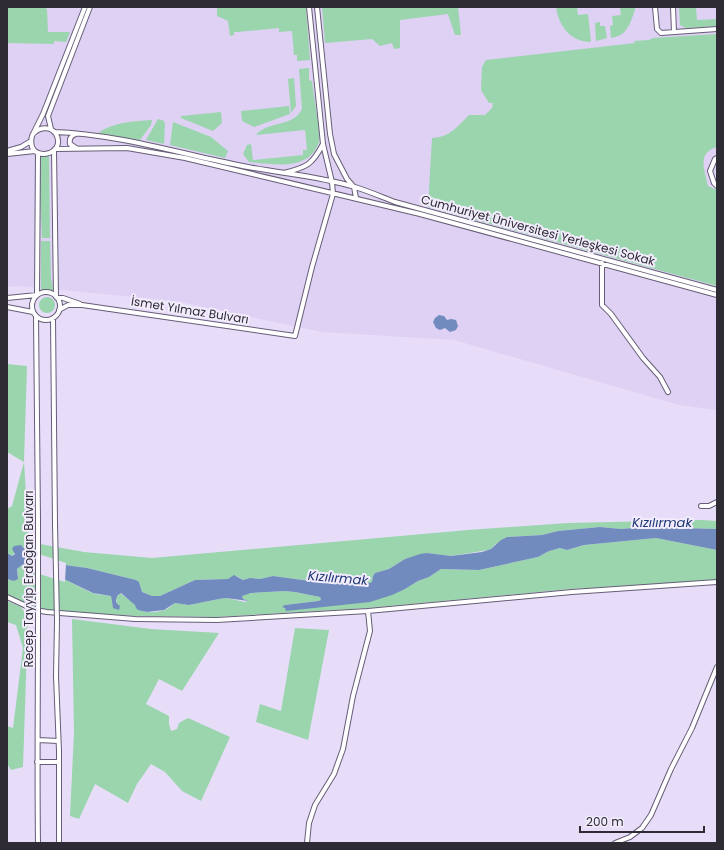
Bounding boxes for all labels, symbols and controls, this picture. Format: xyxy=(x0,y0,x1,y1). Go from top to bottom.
street label: Cumhuriyet Üniversitesi Yerleşkesi Sokak xyxy=(419,191,658,270)
street label: İsmet Yılmaz Bulvarı xyxy=(130,292,250,328)
street label: Recep Tayyip Erdoğan Bulvarı xyxy=(20,490,37,667)
water label: Kızılırmak xyxy=(632,513,693,532)
water label: Kızılırmak xyxy=(307,566,370,590)
scale bar xyxy=(580,808,704,834)
text: 200 m xyxy=(586,813,624,830)

